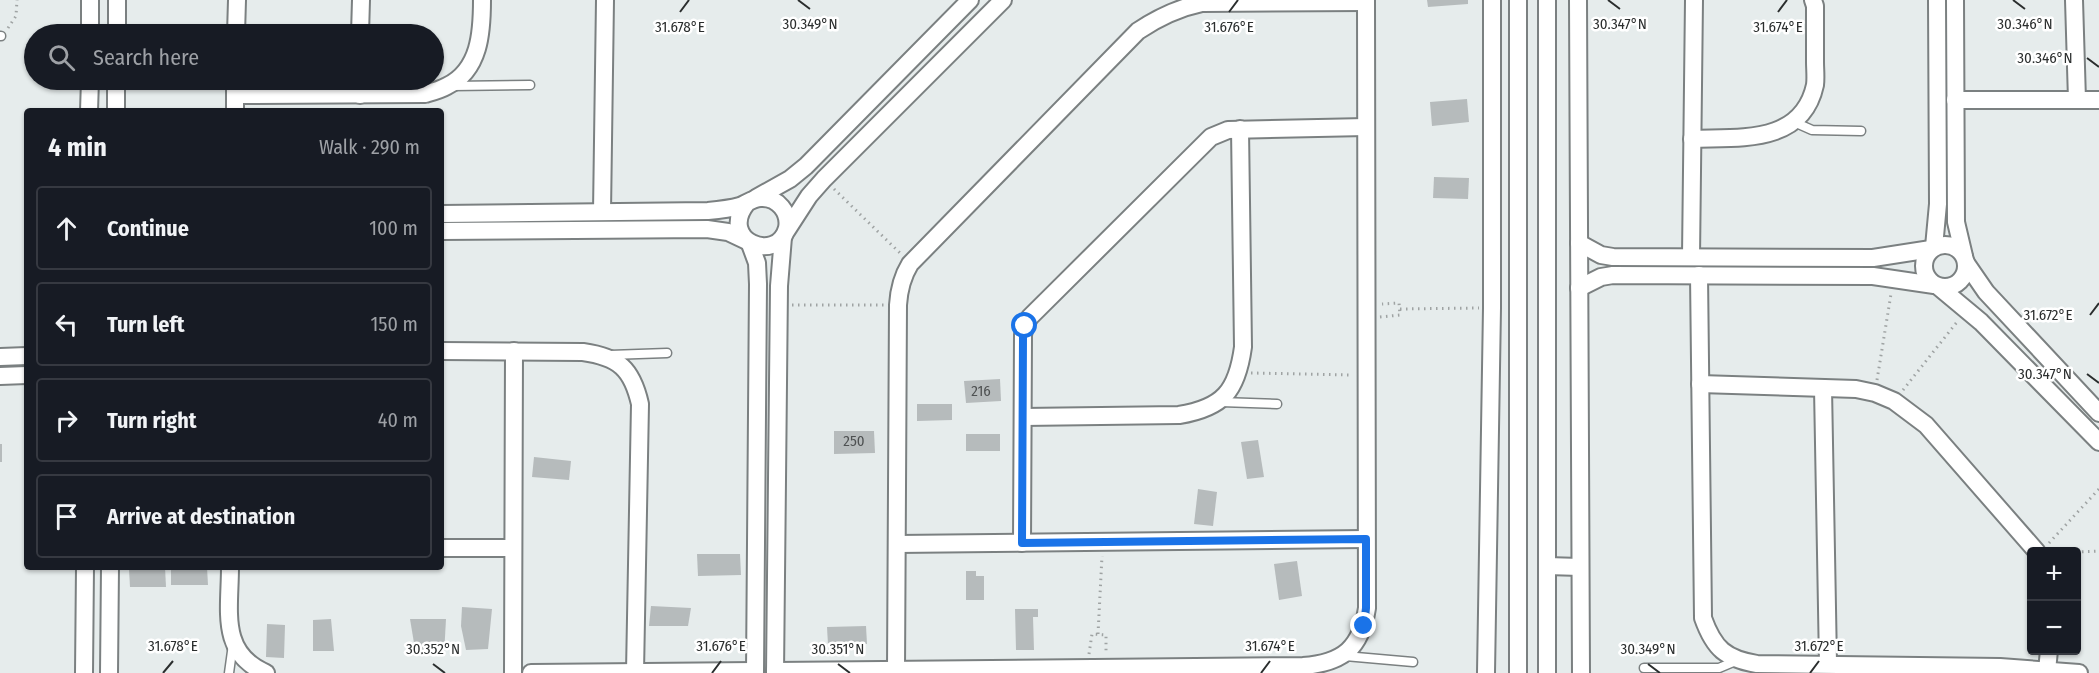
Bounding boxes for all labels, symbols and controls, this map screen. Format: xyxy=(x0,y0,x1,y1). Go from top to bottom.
text: 30.349°N xyxy=(782,15,838,33)
text: 30.347°N xyxy=(1593,15,1647,33)
text: 30.346°N xyxy=(1997,15,2053,33)
text: 31.678°E xyxy=(655,18,705,36)
text: 31.676°E xyxy=(1204,18,1254,36)
text: 31.674°E xyxy=(1753,18,1803,36)
search box xyxy=(24,24,444,90)
icon: search xyxy=(45,41,78,74)
text: Search here xyxy=(93,44,199,71)
text: 30.346°N xyxy=(2017,49,2073,67)
text: 4 min xyxy=(48,132,107,163)
text: Walk · 290 m xyxy=(319,135,420,159)
icon: ahead xyxy=(50,212,83,245)
text: Continue xyxy=(107,215,189,242)
text: 100 m xyxy=(369,216,418,240)
text: 31.672°E xyxy=(2023,306,2073,324)
icon: left xyxy=(50,308,83,341)
text: Turn left xyxy=(107,311,185,338)
text: 150 m xyxy=(371,312,418,336)
route start xyxy=(1011,312,1037,338)
text: 30.347°N xyxy=(2018,365,2072,383)
house number: 216 xyxy=(971,382,991,400)
icon: right xyxy=(50,404,83,437)
text: Turn right xyxy=(107,407,196,434)
text: 40 m xyxy=(378,408,418,432)
house number: 250 xyxy=(843,432,865,450)
icon: arrive xyxy=(50,500,83,533)
text: Arrive at destination xyxy=(107,503,295,530)
map controls xyxy=(2027,547,2081,655)
button: + xyxy=(2027,547,2081,601)
button: − xyxy=(2027,601,2081,655)
route end xyxy=(1350,612,1376,638)
text: 31.678°E xyxy=(148,637,198,655)
text: 31.676°E xyxy=(696,637,746,655)
text: 31.674°E xyxy=(1245,637,1295,655)
text: 31.672°E xyxy=(1794,637,1844,655)
text: 30.352°N xyxy=(406,640,460,658)
text: 30.351°N xyxy=(812,640,864,658)
text: 30.349°N xyxy=(1620,640,1676,658)

